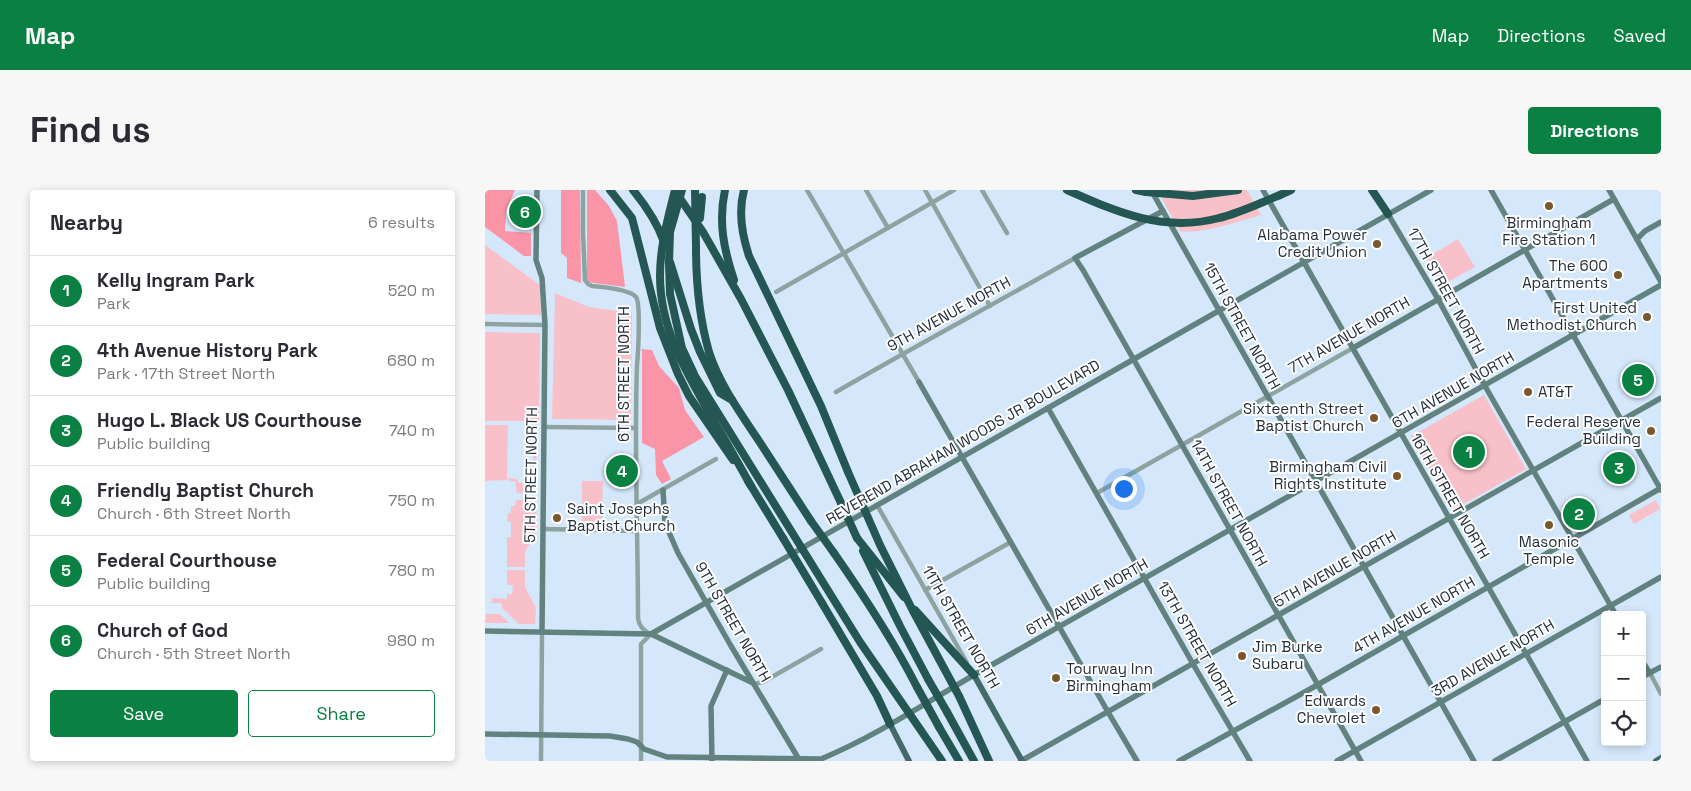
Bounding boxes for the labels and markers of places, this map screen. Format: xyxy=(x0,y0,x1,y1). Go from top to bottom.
pin: 6 xyxy=(509,193,541,231)
marker: Birmingham Fire Station 1 xyxy=(1543,200,1555,212)
place label: Birmingham Fire Station 1 xyxy=(1502,213,1596,249)
place label: Alabama Power Credit Union xyxy=(1257,225,1367,261)
marker: Alabama Power Credit Union xyxy=(1371,238,1383,250)
place label: The 600 Apartments xyxy=(1522,256,1608,292)
marker: The 600 Apartments xyxy=(1612,269,1624,281)
place label: First United Methodist Church xyxy=(1507,298,1637,334)
marker: First United Methodist Church xyxy=(1641,311,1653,323)
pin: 5 xyxy=(1622,361,1654,399)
place label: AT&T xyxy=(1538,382,1573,401)
marker: AT&T xyxy=(1522,386,1534,398)
place label: Sixteenth Street Baptist Church xyxy=(1243,399,1364,435)
marker: Sixteenth Street Baptist Church xyxy=(1368,412,1380,424)
place label: Federal Reserve Building xyxy=(1527,412,1641,448)
marker: Federal Reserve Building xyxy=(1645,425,1657,437)
pin: 1 xyxy=(1453,433,1485,471)
pin: 3 xyxy=(1603,449,1635,487)
pin: 4 xyxy=(606,452,638,490)
place label: Birmingham Civil Rights Institute xyxy=(1269,457,1387,493)
marker: Birmingham Civil Rights Institute xyxy=(1391,470,1403,482)
pin: 2 xyxy=(1563,495,1595,533)
place label: Saint Josephs Baptist Church xyxy=(567,499,675,535)
marker: Saint Josephs Baptist Church xyxy=(551,512,563,524)
marker: Masonic Temple xyxy=(1543,519,1555,531)
place label: Masonic Temple xyxy=(1519,532,1579,568)
place label: Jim Burke Subaru xyxy=(1252,637,1323,673)
marker: Jim Burke Subaru xyxy=(1236,650,1248,662)
place label: Tourway Inn Birmingham xyxy=(1066,659,1153,695)
marker: Tourway Inn Birmingham xyxy=(1050,672,1062,684)
place label: Edwards Chevrolet xyxy=(1297,691,1366,727)
marker: Edwards Chevrolet xyxy=(1370,704,1382,716)

